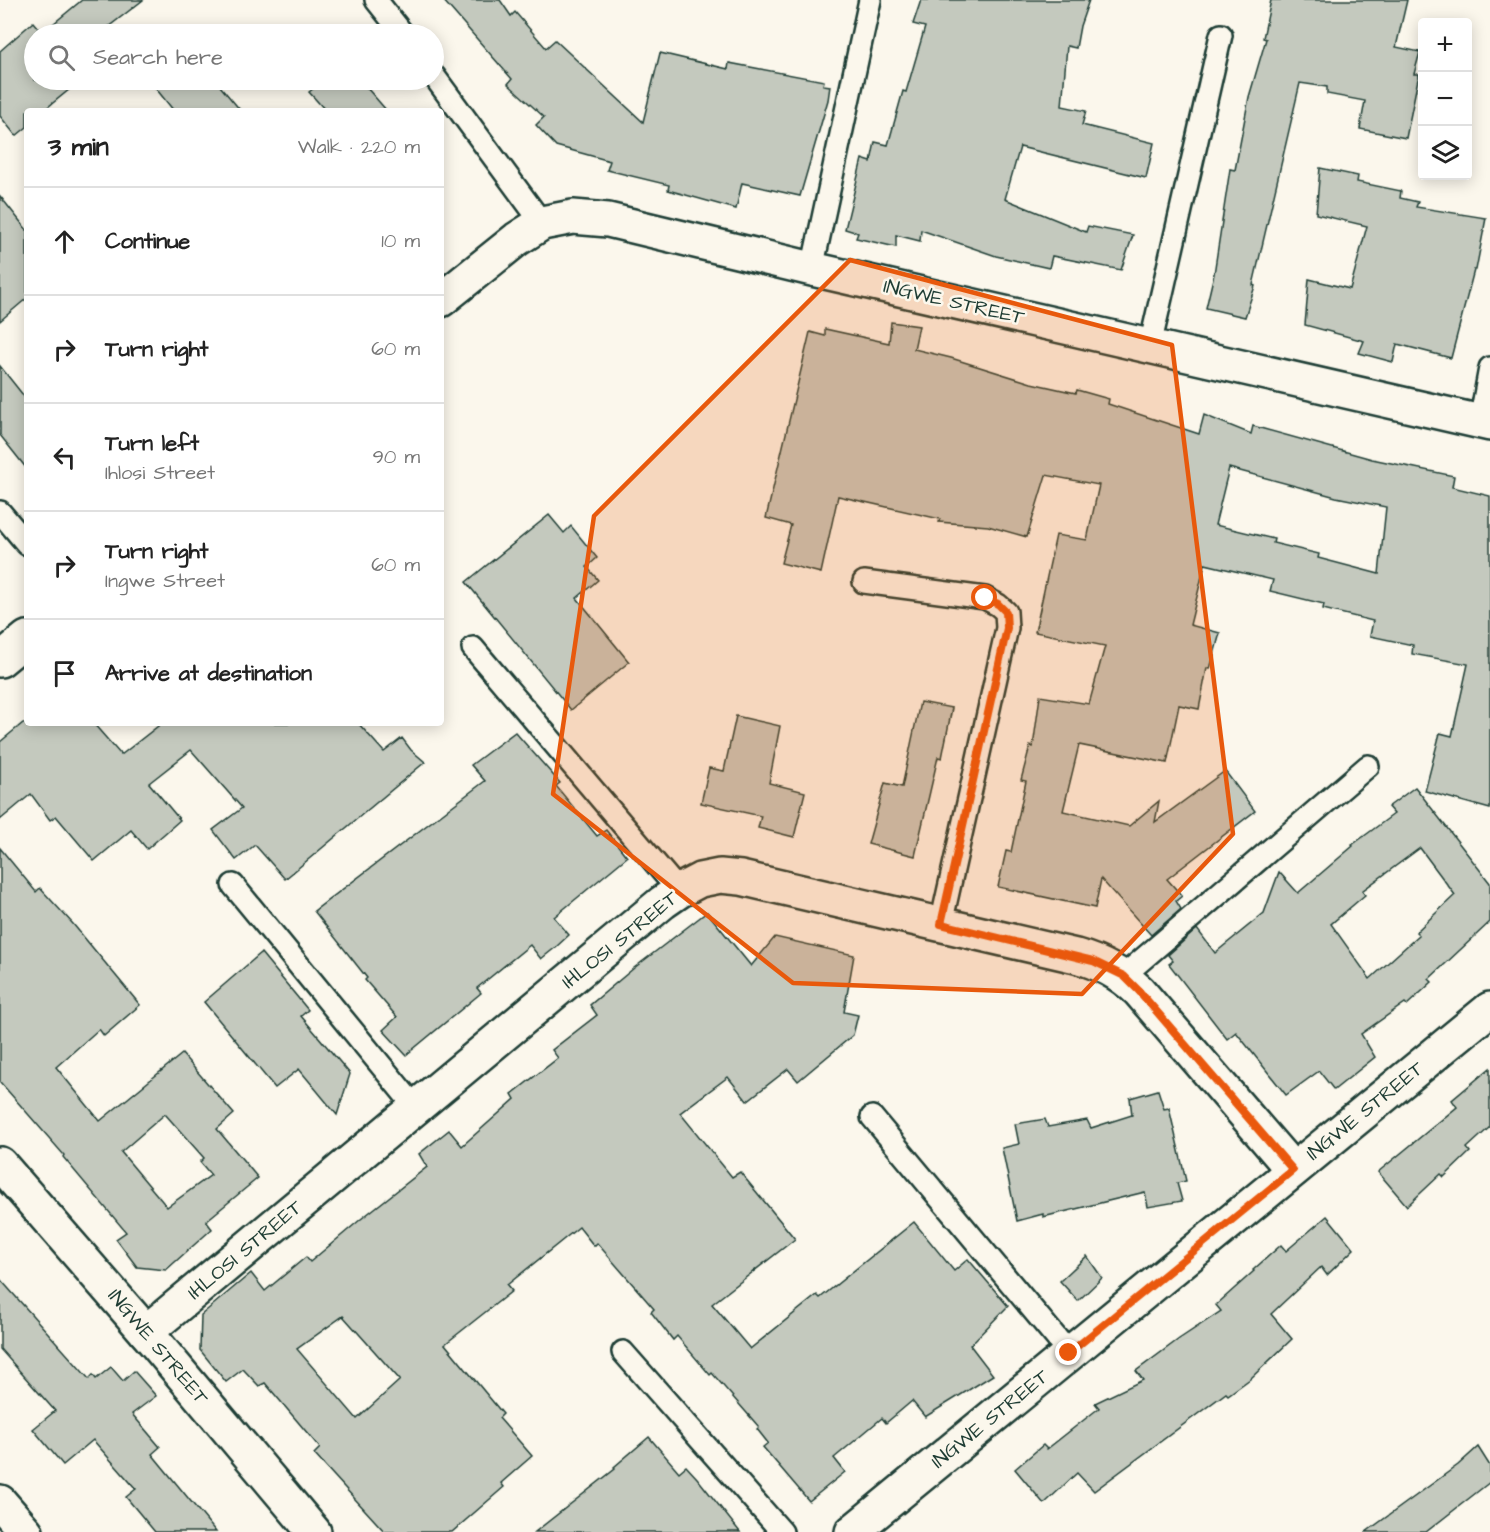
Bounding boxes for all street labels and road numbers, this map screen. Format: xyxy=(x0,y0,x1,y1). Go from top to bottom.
street label: INGWE STREET xyxy=(881,272,1028,332)
street label: IHLOSI STREET xyxy=(556,884,684,996)
street label: INGWE STREET xyxy=(1300,1055,1430,1167)
street label: IHLOSI STREET xyxy=(182,1193,309,1306)
street label: INGWE STREET xyxy=(101,1283,215,1411)
street label: INGWE STREET xyxy=(925,1363,1055,1475)

